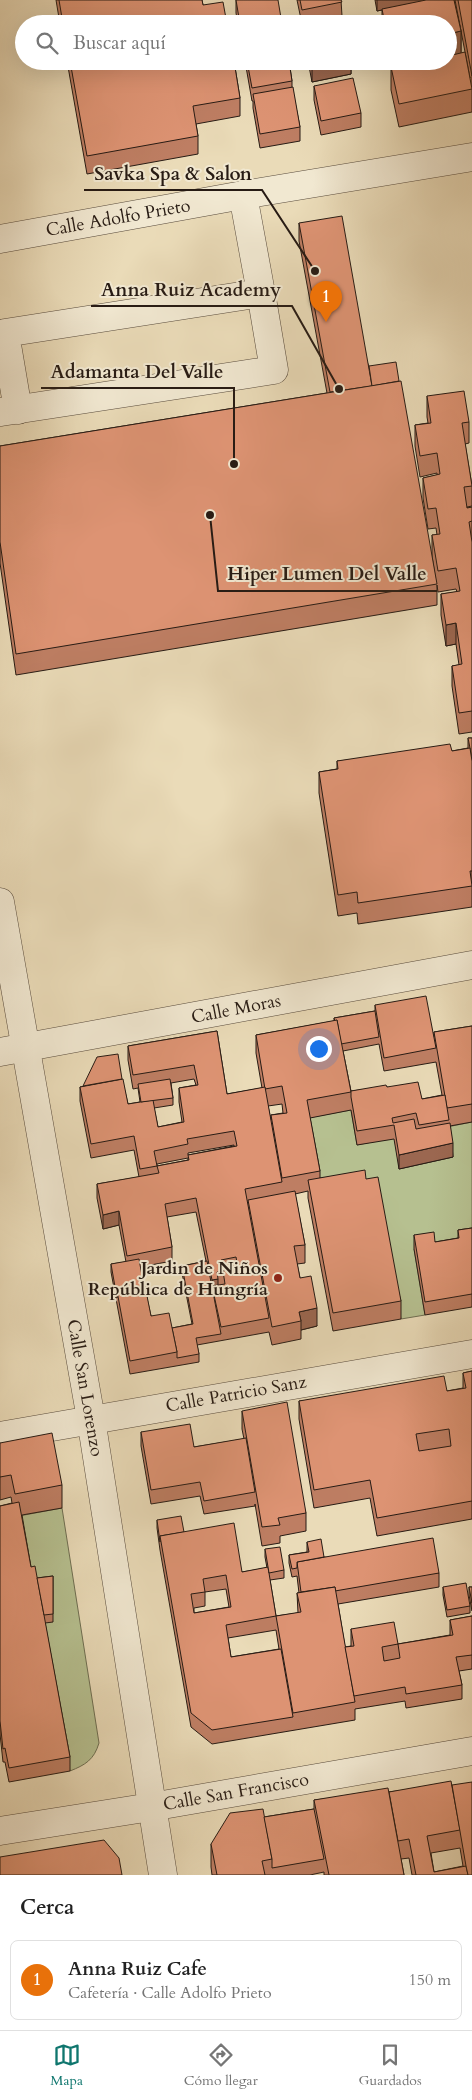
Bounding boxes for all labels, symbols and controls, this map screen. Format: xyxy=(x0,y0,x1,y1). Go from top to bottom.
search box xyxy=(15,15,457,70)
icon: search xyxy=(33,29,61,57)
text: Buscar aquí xyxy=(73,30,166,56)
callout: Savka Spa & Salon xyxy=(84,156,262,190)
text: Savka Spa & Salon xyxy=(94,161,253,187)
street label: Calle Adolfo Prieto xyxy=(44,193,192,243)
callout: Anna Ruiz Academy xyxy=(91,272,292,306)
text: Anna Ruiz Academy xyxy=(101,277,281,303)
pin: 1 xyxy=(310,281,342,322)
callout: Adamanta Del Valle xyxy=(41,354,234,388)
text: Adamanta Del Valle xyxy=(51,359,223,385)
callout: Hiper Lumen Del Valle xyxy=(218,557,437,591)
text: Hiper Lumen Del Valle xyxy=(227,561,427,587)
street label: Calle Moras xyxy=(189,988,283,1030)
your location xyxy=(306,1036,332,1062)
place label: Jardin de Niños República de Hungría xyxy=(88,1256,268,1302)
marker: Jardin de Niños República de Hungría xyxy=(272,1272,284,1284)
street label: Calle San Lorenzo xyxy=(61,1317,109,1459)
street label: Calle Patricio Sanz xyxy=(164,1369,308,1419)
street label: Calle San Francisco xyxy=(161,1767,311,1817)
text: Cerca xyxy=(20,1893,74,1922)
text: Anna Ruiz Cafe xyxy=(68,1956,207,1982)
text: 1 xyxy=(33,1969,41,1991)
text: 150 m xyxy=(409,1969,451,1991)
text: Cafetería · Calle Adolfo Prieto xyxy=(68,1982,272,2004)
tab: Mapa xyxy=(50,2041,83,2090)
tab: Cómo llegar xyxy=(184,2041,258,2090)
tab: Guardados xyxy=(358,2041,422,2090)

